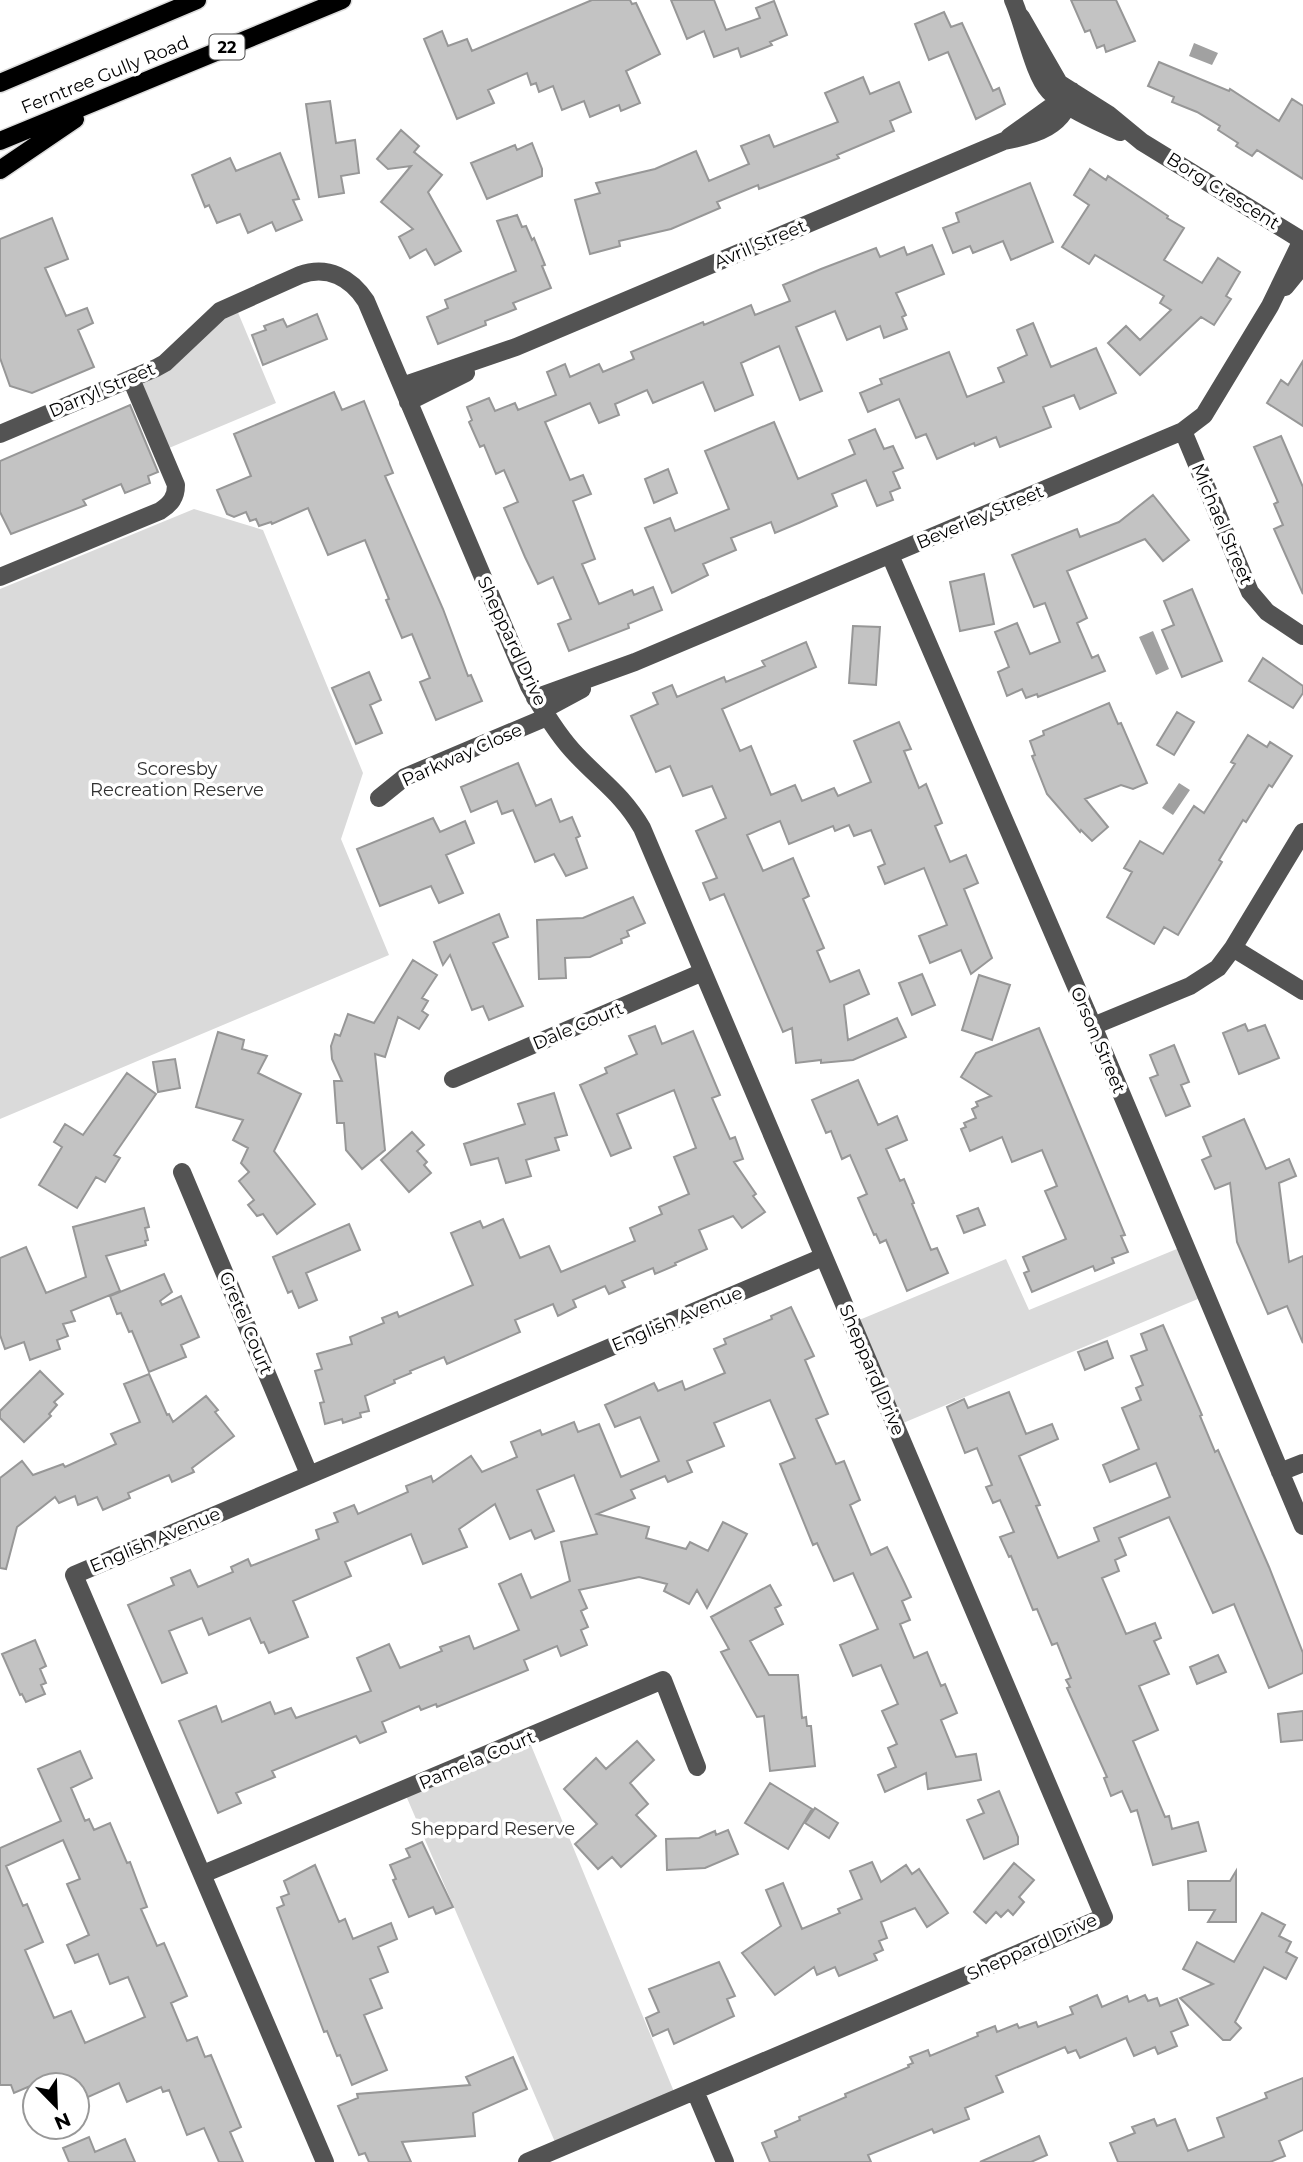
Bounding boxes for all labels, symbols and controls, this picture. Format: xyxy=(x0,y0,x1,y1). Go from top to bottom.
street label: Ferntree Gully Road xyxy=(18,31,192,119)
road number: 22 xyxy=(210,34,244,60)
street label: Borg Crescent xyxy=(1163,148,1283,234)
street label: Avril Street xyxy=(711,215,809,273)
street label: Darryl Street xyxy=(46,358,158,422)
street label: Michael Street xyxy=(1187,460,1257,588)
street label: Beverley Street xyxy=(913,480,1047,554)
street label: Sheppard Drive xyxy=(472,573,552,709)
street label: Parkway Close xyxy=(398,719,526,791)
park label: Scoresby Recreation Reserve xyxy=(90,758,264,801)
street label: Orson Street xyxy=(1066,983,1130,1097)
street label: Dale Court xyxy=(529,997,627,1055)
street label: Gretel Court xyxy=(214,1268,278,1378)
street label: English Avenue xyxy=(608,1282,746,1356)
street label: Sheppard Drive xyxy=(834,1301,910,1439)
street label: English Avenue xyxy=(86,1503,224,1577)
street label: Pamela Court xyxy=(416,1726,538,1794)
park label: Sheppard Reserve xyxy=(411,1818,575,1840)
street label: Sheppard Drive xyxy=(964,1908,1101,1986)
north arrow xyxy=(21,2071,91,2141)
text: N xyxy=(51,2108,74,2135)

